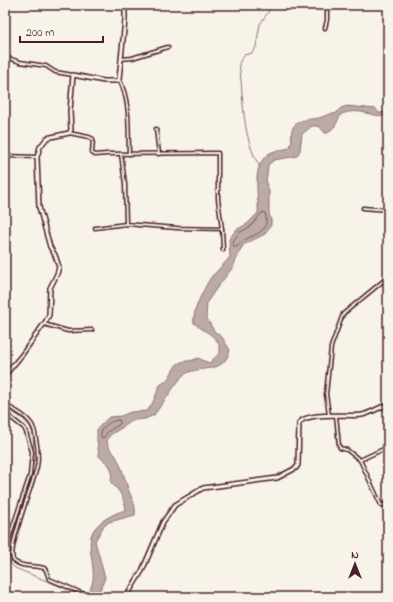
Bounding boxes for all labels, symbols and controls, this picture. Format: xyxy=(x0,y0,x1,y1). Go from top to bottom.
scale bar xyxy=(20,18,103,44)
text: 200 m xyxy=(26,24,55,42)
north arrow xyxy=(335,544,375,584)
text: N xyxy=(351,547,359,563)

